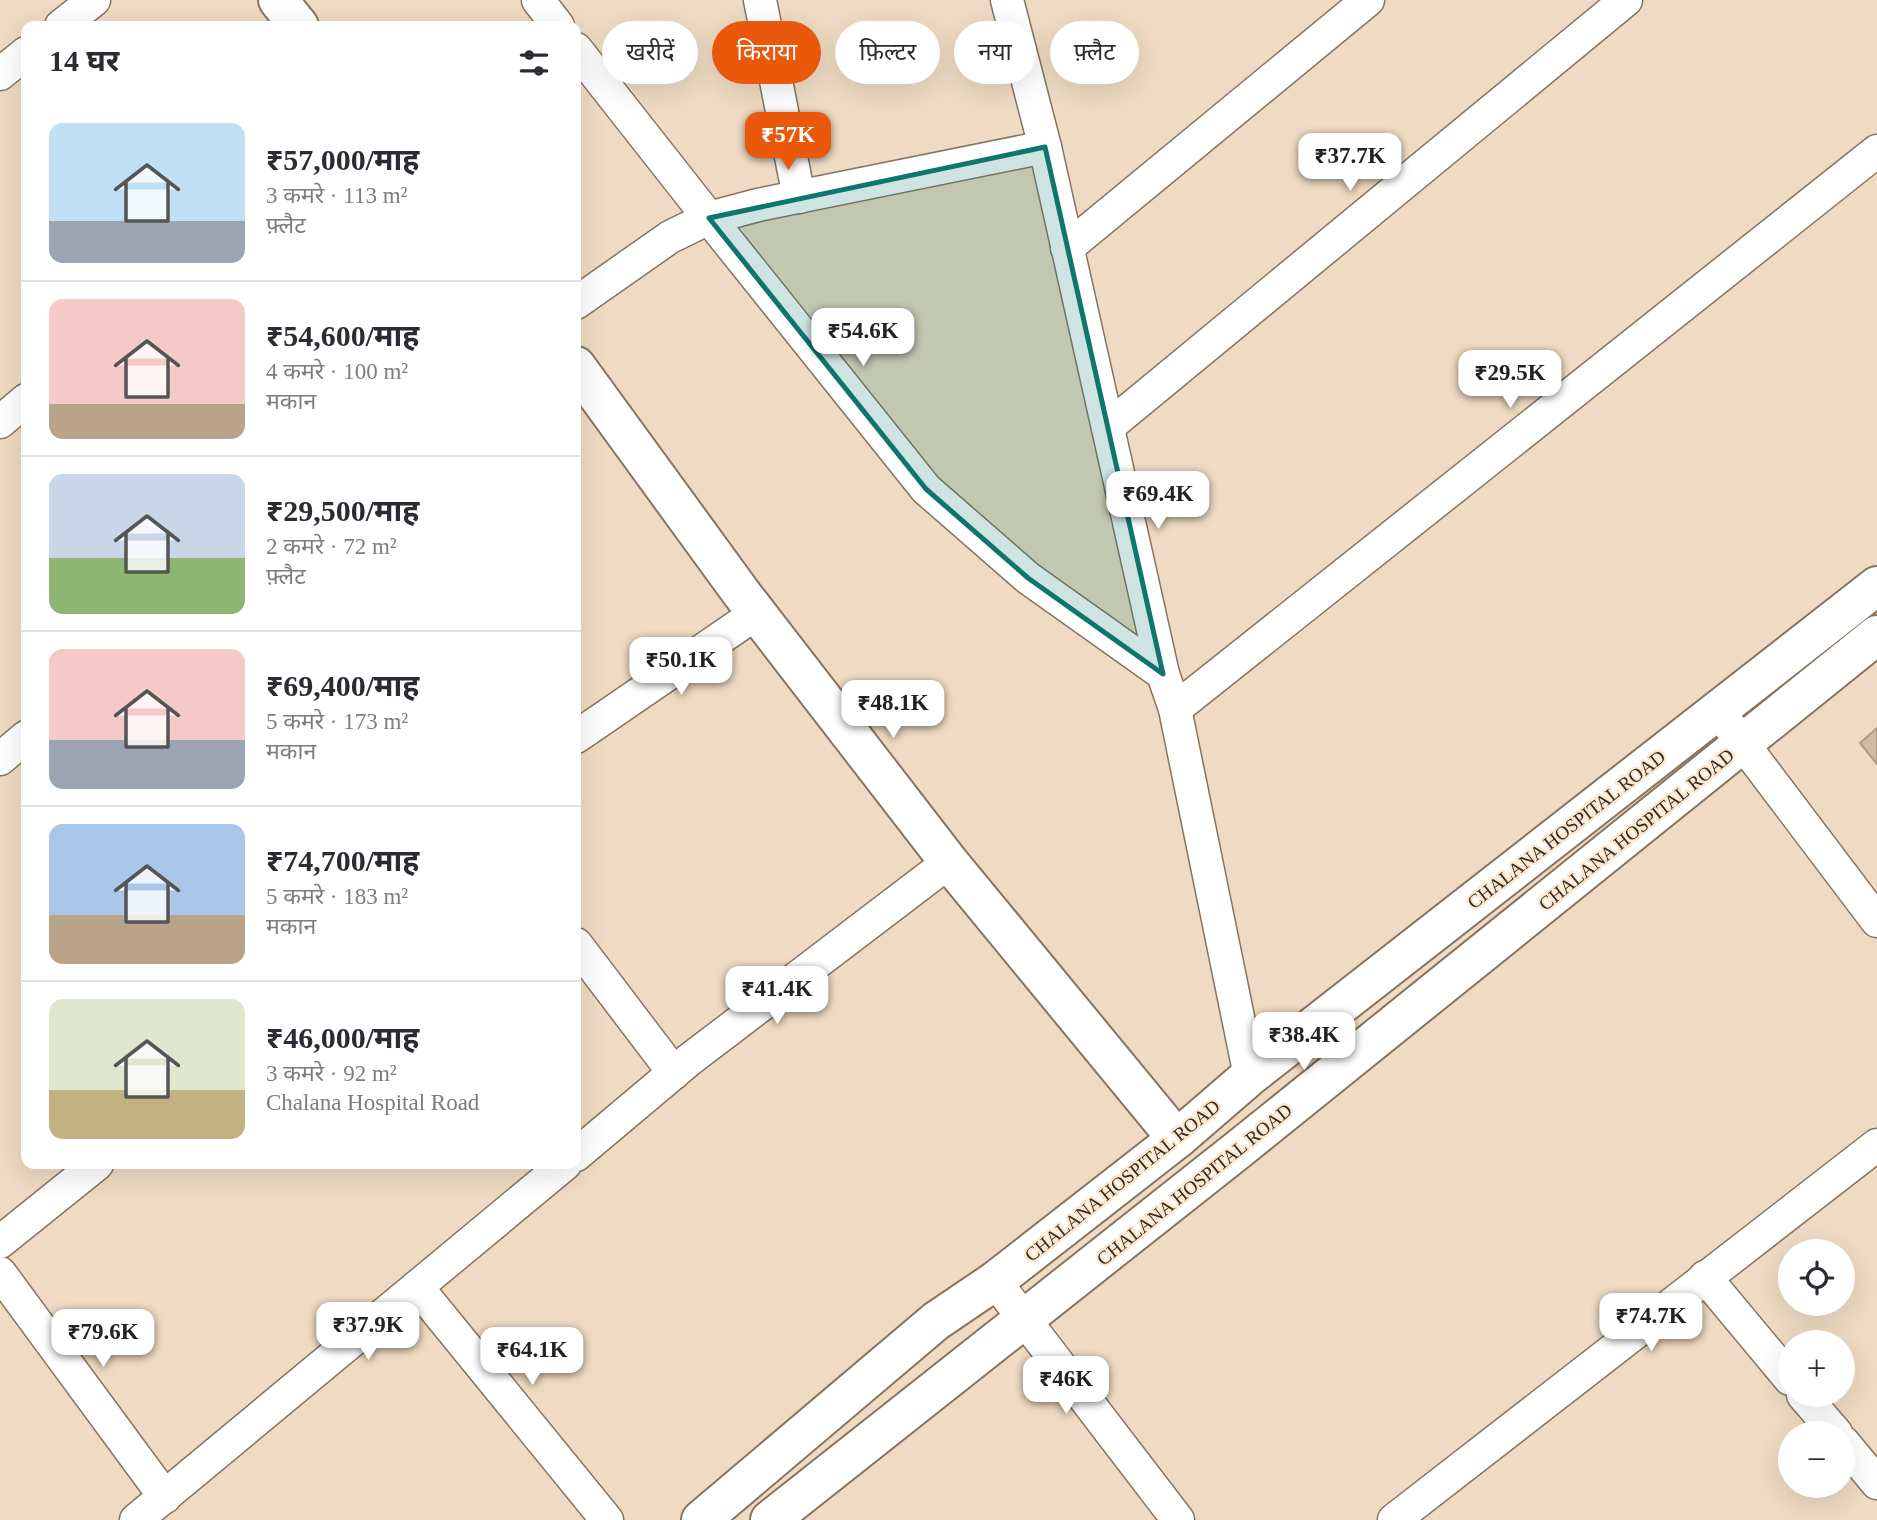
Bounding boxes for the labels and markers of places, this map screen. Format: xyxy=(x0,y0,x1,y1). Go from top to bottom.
pin: ₹57K xyxy=(747,113,829,172)
pin: ₹37.7K xyxy=(1293,134,1407,193)
pin: ₹54.6K xyxy=(806,308,920,368)
pin: ₹29.5K xyxy=(1453,350,1567,410)
pin: ₹69.4K xyxy=(1101,472,1215,531)
pin: ₹50.1K xyxy=(624,638,738,697)
pin: ₹48.1K xyxy=(836,680,950,740)
pin: ₹41.4K xyxy=(720,967,834,1026)
pin: ₹38.4K xyxy=(1247,1012,1361,1072)
pin: ₹74.7K xyxy=(1594,1294,1708,1353)
pin: ₹37.9K xyxy=(311,1302,425,1362)
pin: ₹79.6K xyxy=(46,1310,160,1369)
pin: ₹64.1K xyxy=(475,1328,589,1387)
pin: ₹46K xyxy=(1025,1356,1107,1416)

